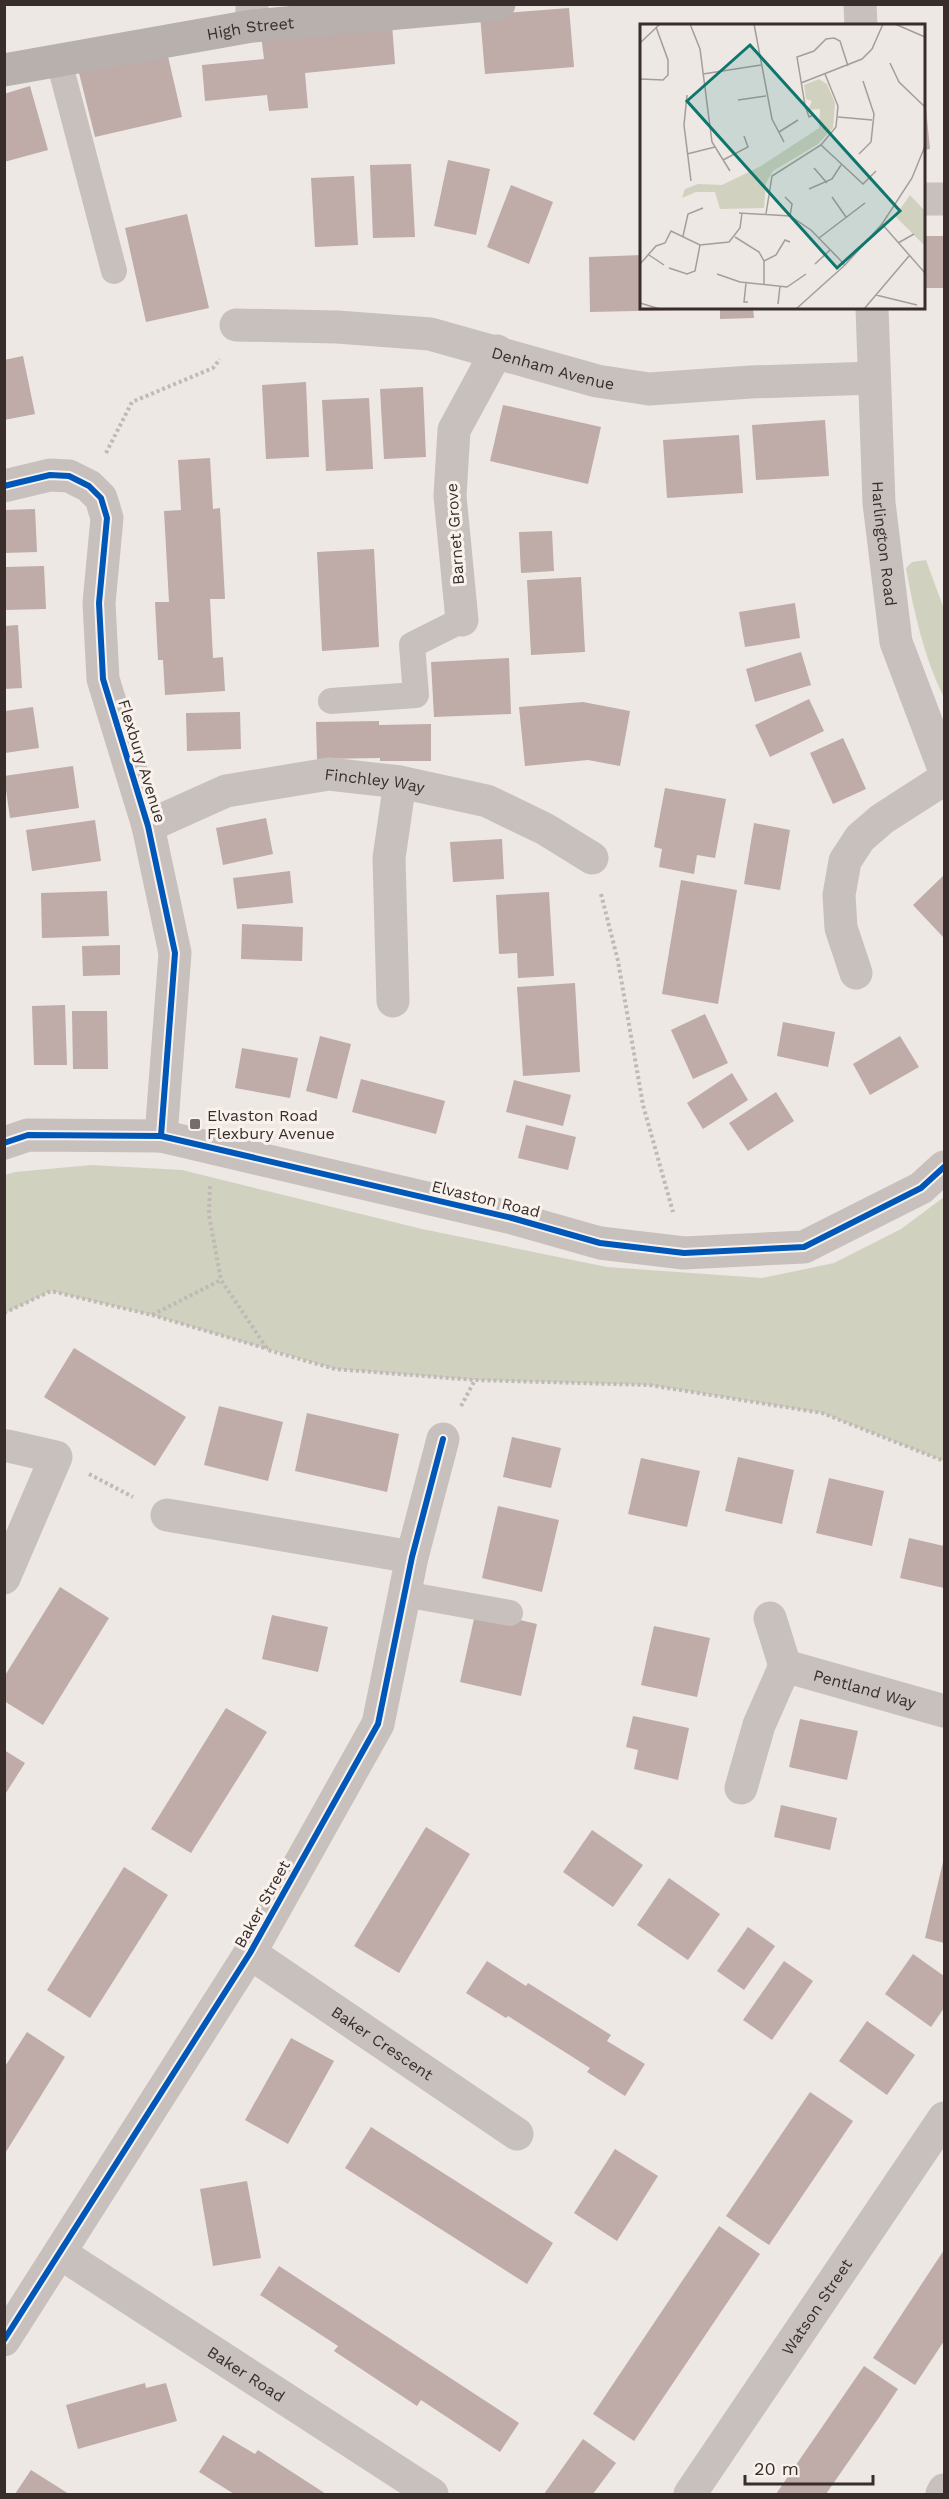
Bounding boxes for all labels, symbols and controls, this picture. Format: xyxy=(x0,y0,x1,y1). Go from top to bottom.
street label: High Street xyxy=(205,13,295,43)
inset map xyxy=(640,24,925,309)
street label: Denham Avenue xyxy=(490,342,616,393)
street label: Harlington Road xyxy=(869,481,901,607)
street label: Barnet Grove xyxy=(442,482,468,586)
street label: Flexbury Avenue xyxy=(114,697,170,825)
street label: Finchley Way xyxy=(324,764,427,797)
place label: Elvaston Road Flexbury Avenue xyxy=(207,1106,335,1143)
marker: Elvaston Road Flexbury Avenue xyxy=(188,1117,202,1131)
street label: Elvaston Road xyxy=(430,1176,542,1222)
street label: Pentland Way xyxy=(811,1665,919,1712)
street label: Baker Street xyxy=(230,1857,294,1951)
street label: Baker Crescent xyxy=(328,2002,437,2084)
street label: Watson Street xyxy=(777,2255,856,2358)
street label: Baker Road xyxy=(204,2342,289,2406)
scale bar xyxy=(745,2448,872,2486)
text: 20 m xyxy=(754,2458,799,2479)

